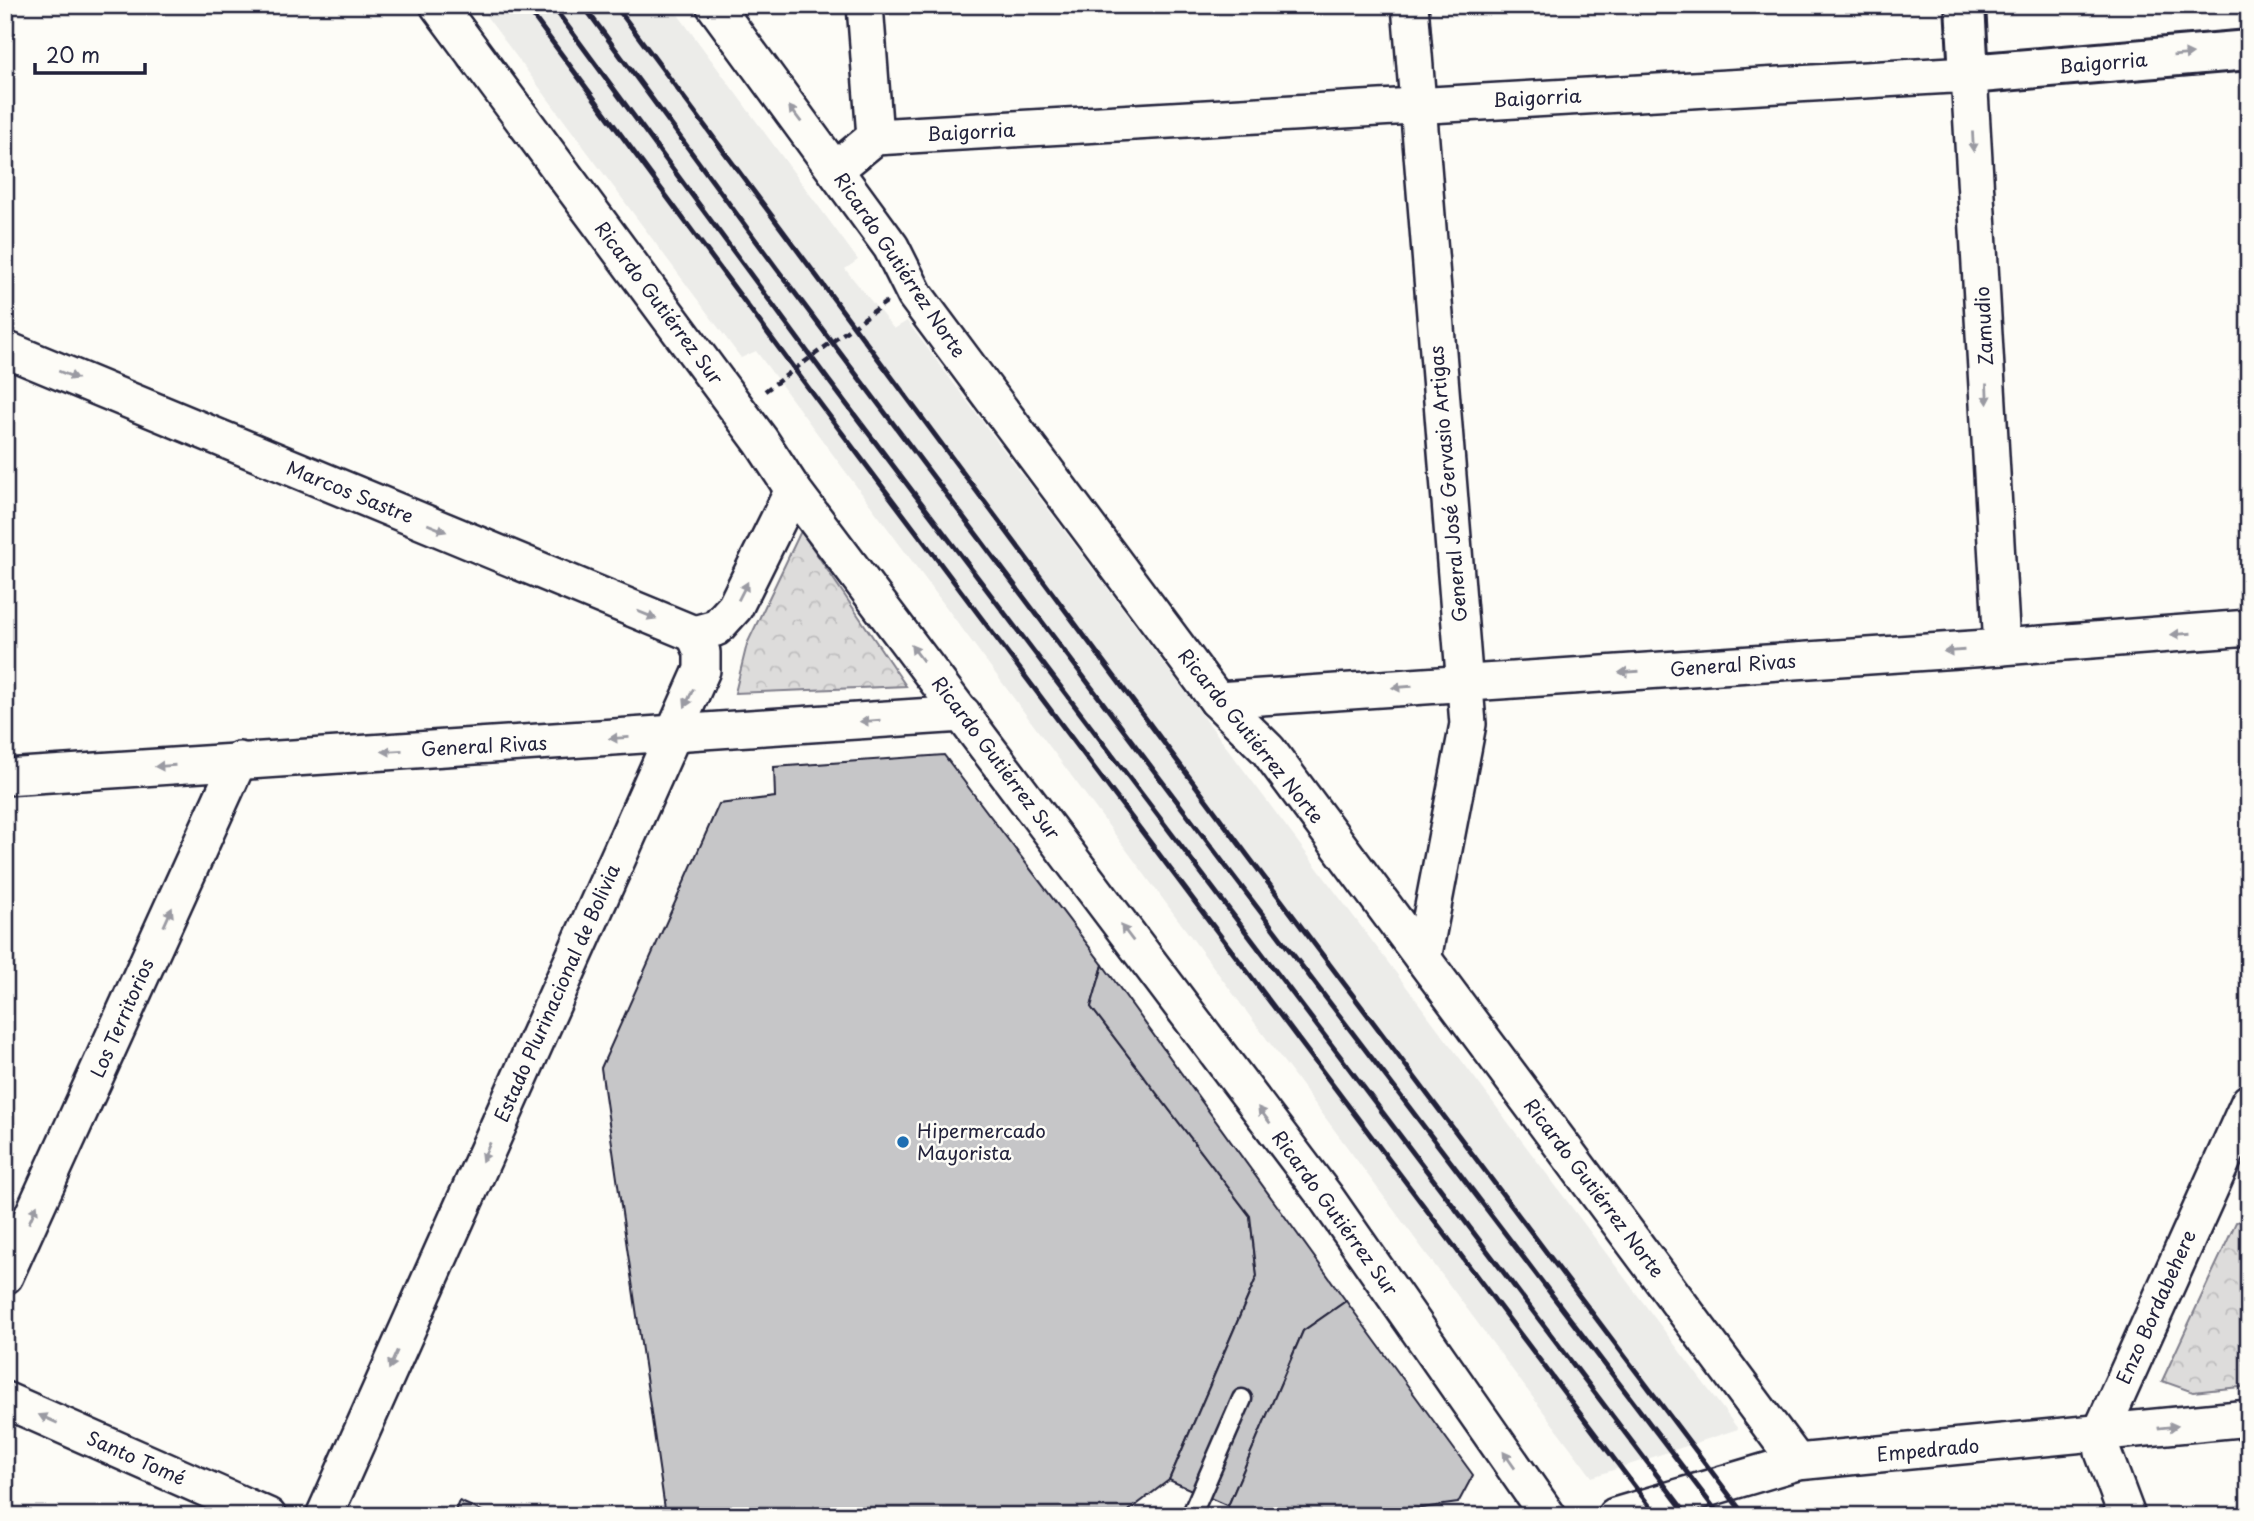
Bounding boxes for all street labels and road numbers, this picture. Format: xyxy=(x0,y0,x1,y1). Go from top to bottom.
street label: Baigorria xyxy=(2058,44,2149,80)
street label: Baigorria xyxy=(1492,81,1583,113)
street label: Baigorria xyxy=(926,115,1017,147)
street label: Ricardo Gutiérrez Norte xyxy=(828,166,973,363)
street label: Ricardo Gutiérrez Sur xyxy=(589,215,731,390)
street label: Zamudio xyxy=(1967,286,1999,366)
street label: General José Gervasio Artigas xyxy=(1421,345,1473,624)
street label: Marcos Sastre xyxy=(283,453,418,529)
street label: Ricardo Gutiérrez Norte xyxy=(1172,642,1331,829)
street label: General Rivas xyxy=(1669,646,1797,682)
street label: Ricardo Gutiérrez Sur xyxy=(926,670,1068,845)
street label: General Rivas xyxy=(420,728,548,762)
street label: Estado Plurinacional de Bolivia xyxy=(486,859,626,1126)
street label: Los Territorios xyxy=(82,953,160,1082)
street label: Ricardo Gutiérrez Norte xyxy=(1518,1092,1672,1283)
street label: Ricardo Gutiérrez Sur xyxy=(1266,1124,1406,1301)
street label: Enzo Bordabehere xyxy=(2108,1225,2202,1388)
street label: Santo Tomé xyxy=(82,1423,190,1491)
street label: Empedrado xyxy=(1875,1431,1980,1467)

